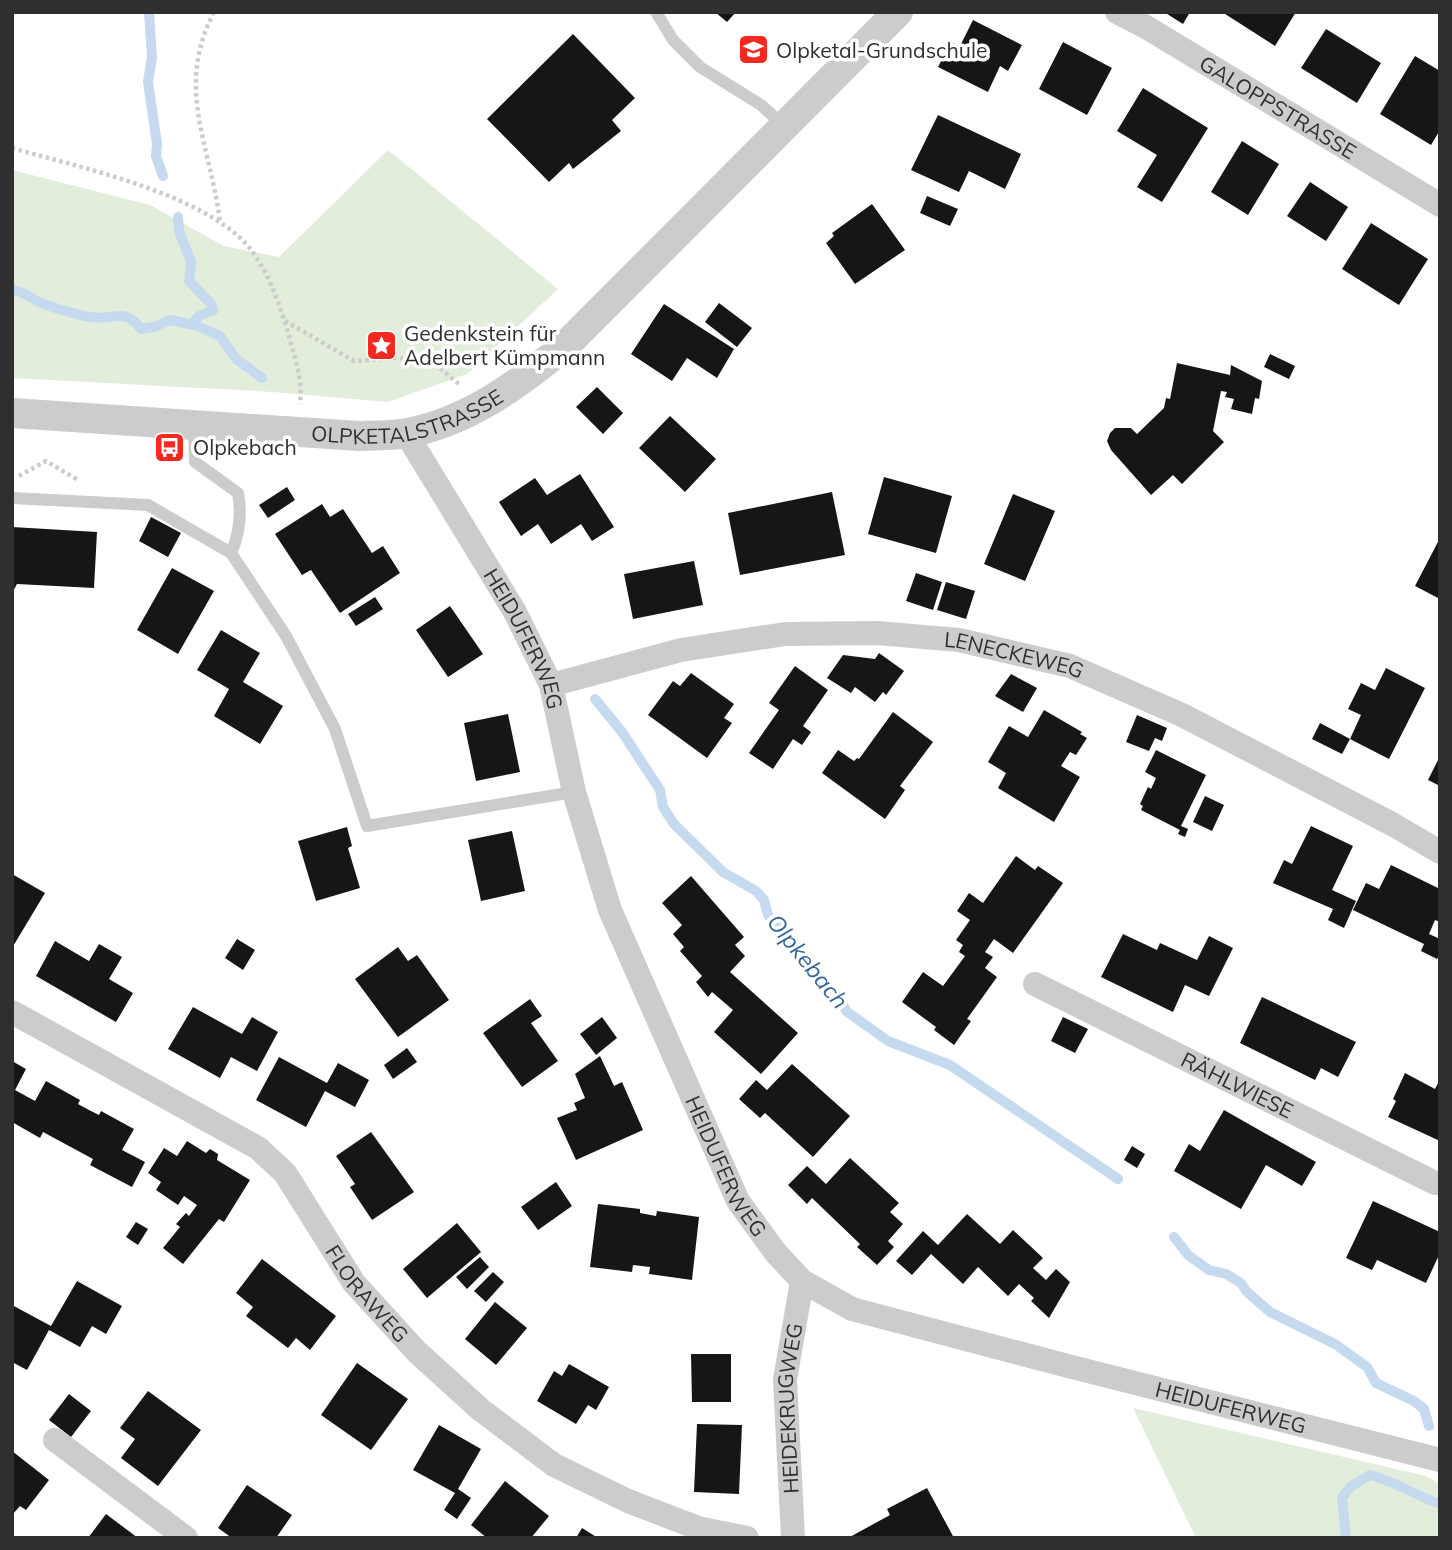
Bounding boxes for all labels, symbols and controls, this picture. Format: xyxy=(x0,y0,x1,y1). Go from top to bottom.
school or university icon: Olpketal-Grundschule xyxy=(736,33,770,67)
place label: Olpketal-Grundschule xyxy=(776,37,987,63)
street label: GALOPPSTRASSE xyxy=(1195,50,1361,164)
place label: Gedenkstein für Adelbert Kümpmann xyxy=(404,320,605,370)
place icon: Gedenkstein für Adelbert Kümpmann xyxy=(364,328,398,362)
street label: OLPKETALSTRASSE xyxy=(310,383,507,449)
bus stop icon: Olpkebach xyxy=(153,430,187,464)
place label: Olpkebach xyxy=(193,434,297,460)
street label: HEIDUFERWEG xyxy=(479,564,569,711)
street label: LENECKEWEG xyxy=(943,626,1088,684)
water label: Olpkebach xyxy=(761,908,855,1014)
street label: RÄHLWIESE xyxy=(1177,1046,1298,1123)
street label: HEIDUFERWEG xyxy=(680,1092,772,1241)
street label: FLORAWEG xyxy=(320,1240,414,1347)
street label: HEIDEKRUGWEG xyxy=(772,1321,808,1494)
street label: HEIDUFERWEG xyxy=(1153,1376,1309,1439)

